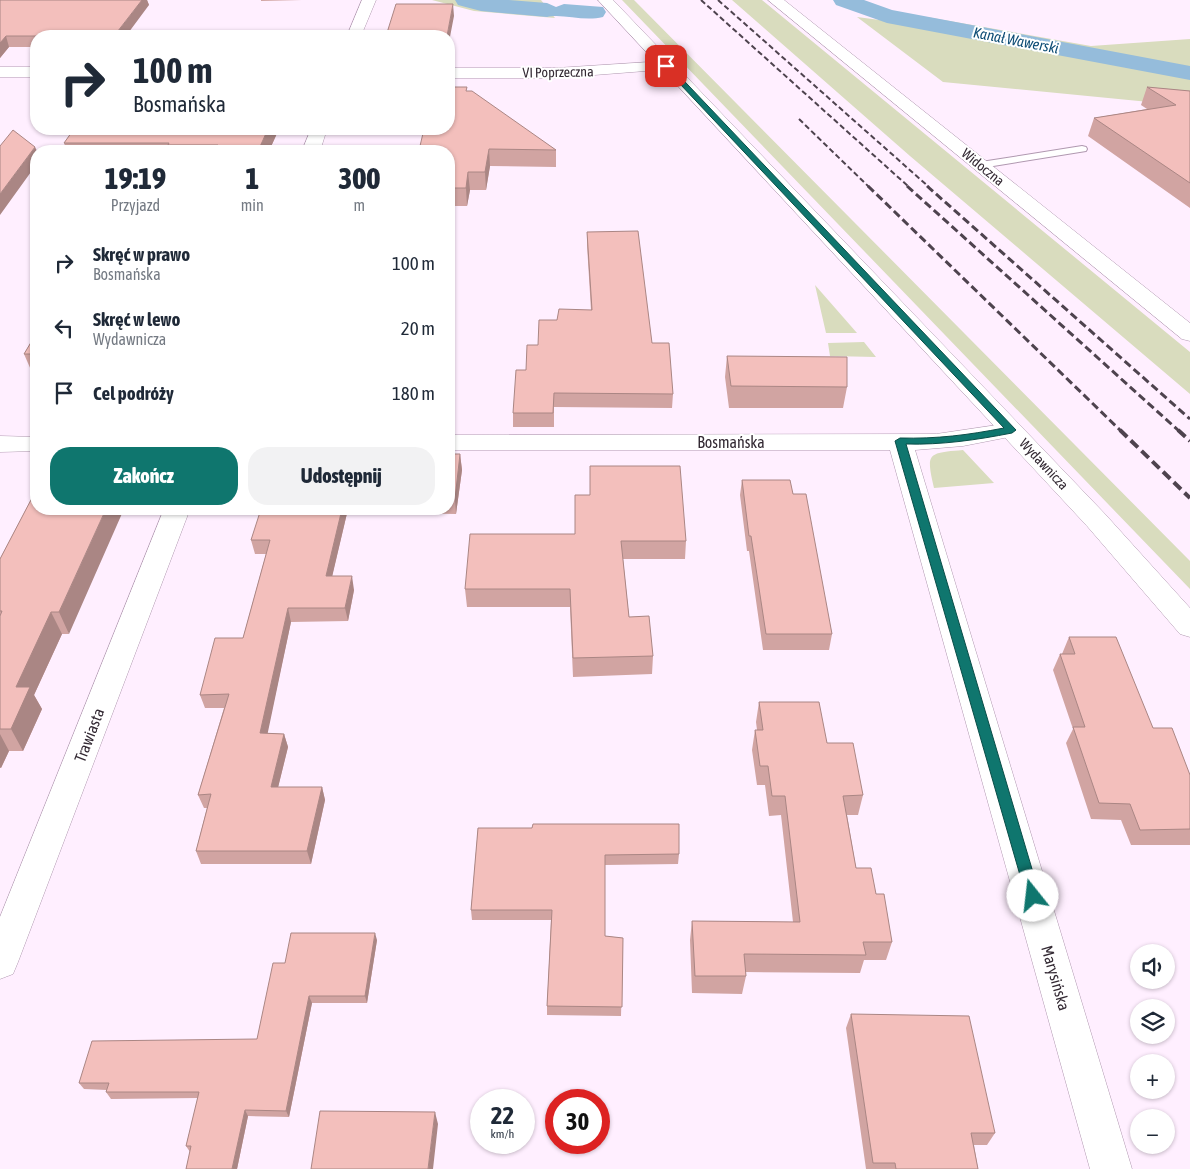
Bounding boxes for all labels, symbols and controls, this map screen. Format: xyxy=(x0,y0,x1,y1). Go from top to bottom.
water label: Kanał Wawerski xyxy=(972,23,1061,57)
pin xyxy=(645,45,687,87)
icon: right xyxy=(50,50,115,115)
text: 100 m xyxy=(133,50,212,90)
icon: arrive xyxy=(652,52,680,80)
street label: VI Poprzeczna xyxy=(522,63,594,81)
text: Bosmańska xyxy=(133,91,226,117)
street label: Widoczna xyxy=(958,145,1008,189)
text: 19:19 xyxy=(104,161,166,195)
text: 1 xyxy=(245,161,259,195)
text: 300 xyxy=(338,161,380,195)
text: Przyjazd xyxy=(111,196,160,214)
text: min xyxy=(241,196,264,214)
text: m xyxy=(354,196,365,214)
text: Skręć w prawo xyxy=(93,243,190,265)
icon: right xyxy=(50,249,78,277)
text: 100 m xyxy=(392,252,435,274)
text: Bosmańska xyxy=(93,265,161,283)
text: Skręć w lewo xyxy=(93,308,180,330)
icon: left xyxy=(50,314,78,342)
text: 20 m xyxy=(401,317,435,339)
text: Wydawnicza xyxy=(93,330,166,348)
icon: arrive xyxy=(50,379,78,407)
text: Cel podróży xyxy=(93,382,174,404)
text: 180 m xyxy=(392,382,435,404)
street label: Bosmańska xyxy=(697,433,765,451)
street label: Wydawnicza xyxy=(1016,435,1072,493)
button: Zakończ xyxy=(50,447,238,505)
button: Udostępnij xyxy=(248,447,435,505)
street label: Trawiasta xyxy=(71,706,107,764)
position arrow xyxy=(1006,869,1058,921)
street label: Marysińska xyxy=(1037,943,1074,1013)
map controls xyxy=(1130,944,1175,1154)
button: sound xyxy=(1130,944,1175,989)
button: layers xyxy=(1130,999,1175,1044)
button: + xyxy=(1130,1054,1175,1099)
speed limit sign: 30 xyxy=(545,1089,610,1154)
text: 22 xyxy=(491,1101,514,1129)
button: − xyxy=(1130,1109,1175,1154)
text: km/h xyxy=(491,1127,514,1141)

